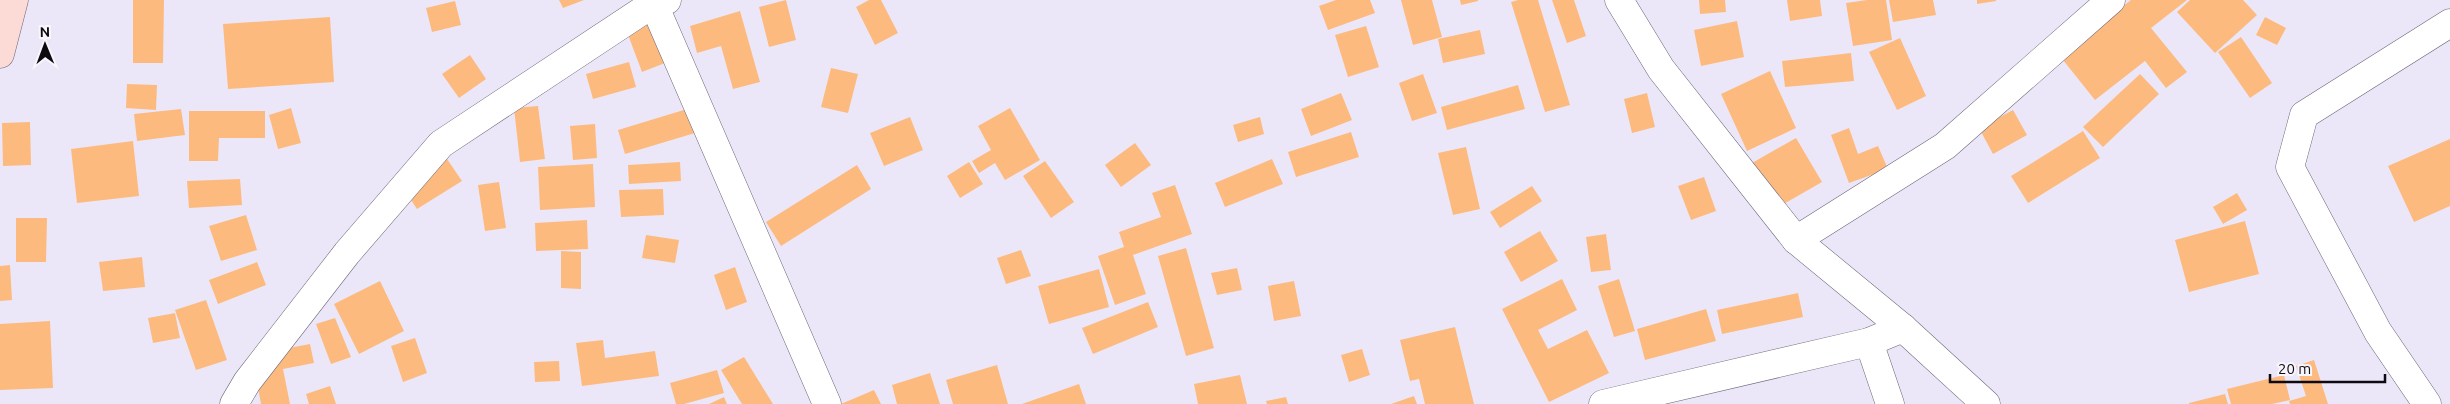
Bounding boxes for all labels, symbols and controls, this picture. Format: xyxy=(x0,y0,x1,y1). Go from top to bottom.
north arrow xyxy=(20,20,70,70)
text: N xyxy=(39,24,50,40)
scale bar xyxy=(2270,352,2385,384)
text: 20 m xyxy=(2278,360,2311,377)

